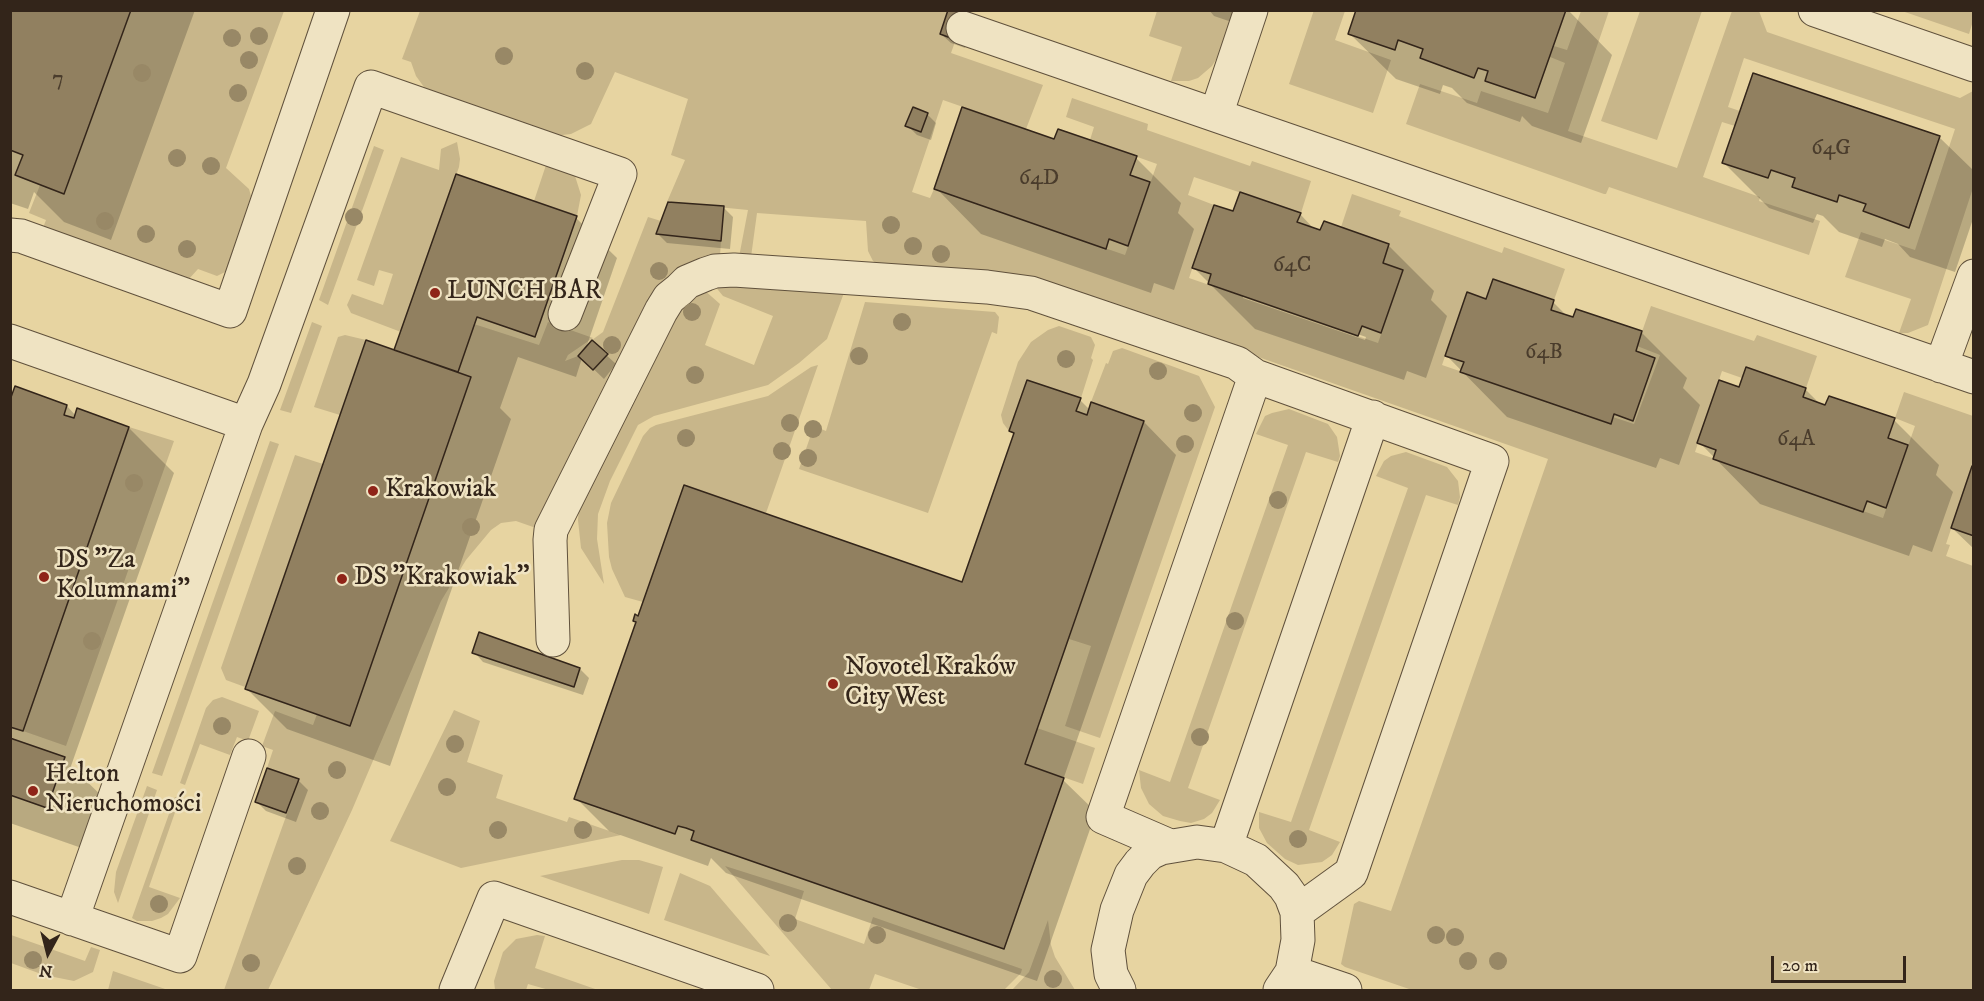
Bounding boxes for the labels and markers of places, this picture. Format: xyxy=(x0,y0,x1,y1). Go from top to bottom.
place label: LUNCH BAR xyxy=(447,277,602,309)
marker: LUNCH BAR xyxy=(428,286,442,300)
place label: Krakowiak xyxy=(385,475,496,507)
marker: Krakowiak xyxy=(366,484,380,498)
place label: DS "Za Kolumnami" xyxy=(56,546,190,608)
place label: DS "Krakowiak" xyxy=(354,563,530,595)
marker: DS "Za Kolumnami" xyxy=(37,570,51,584)
marker: DS "Krakowiak" xyxy=(335,572,349,586)
place label: Novotel Kraków City West xyxy=(845,653,1016,714)
marker: Novotel Kraków City West xyxy=(826,677,840,691)
place label: Helton Nieruchomości xyxy=(45,760,201,822)
marker: Helton Nieruchomości xyxy=(26,784,40,798)

